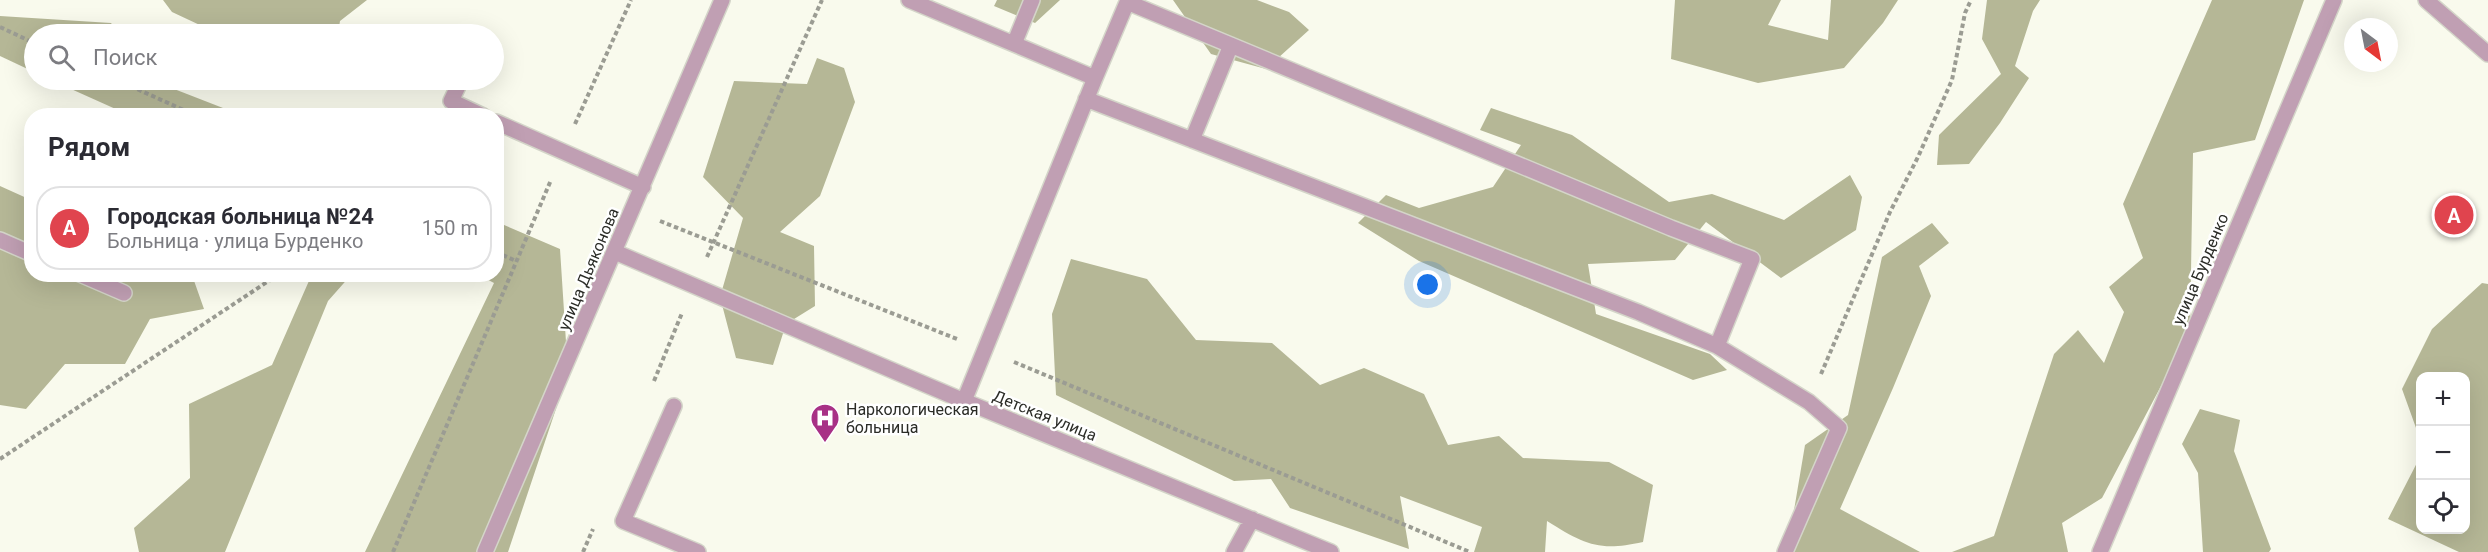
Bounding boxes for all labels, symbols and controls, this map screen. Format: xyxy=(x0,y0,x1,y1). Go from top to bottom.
north arrow xyxy=(2344,18,2398,72)
search box xyxy=(24,24,504,90)
icon: search xyxy=(45,41,78,74)
text: Поиск xyxy=(93,45,157,70)
text: Рядом xyxy=(48,132,130,162)
pin: A xyxy=(2434,192,2474,238)
text: Городская больница №24 xyxy=(107,204,374,229)
street label: улица Дьяконова xyxy=(554,205,623,333)
street label: улица Бурденко xyxy=(2168,211,2233,328)
text: A xyxy=(63,216,76,240)
text: 150 m xyxy=(422,216,478,240)
text: Больница · улица Бурденко xyxy=(107,229,363,253)
your location xyxy=(1413,270,1442,299)
map controls xyxy=(2416,372,2470,534)
button: + xyxy=(2416,372,2470,426)
street label: Детская улица xyxy=(990,386,1099,445)
place label: Наркологическая больница xyxy=(846,400,979,437)
hospital icon: Наркологическая больница xyxy=(809,402,841,444)
button: − xyxy=(2416,426,2470,480)
button: locate xyxy=(2416,480,2470,534)

